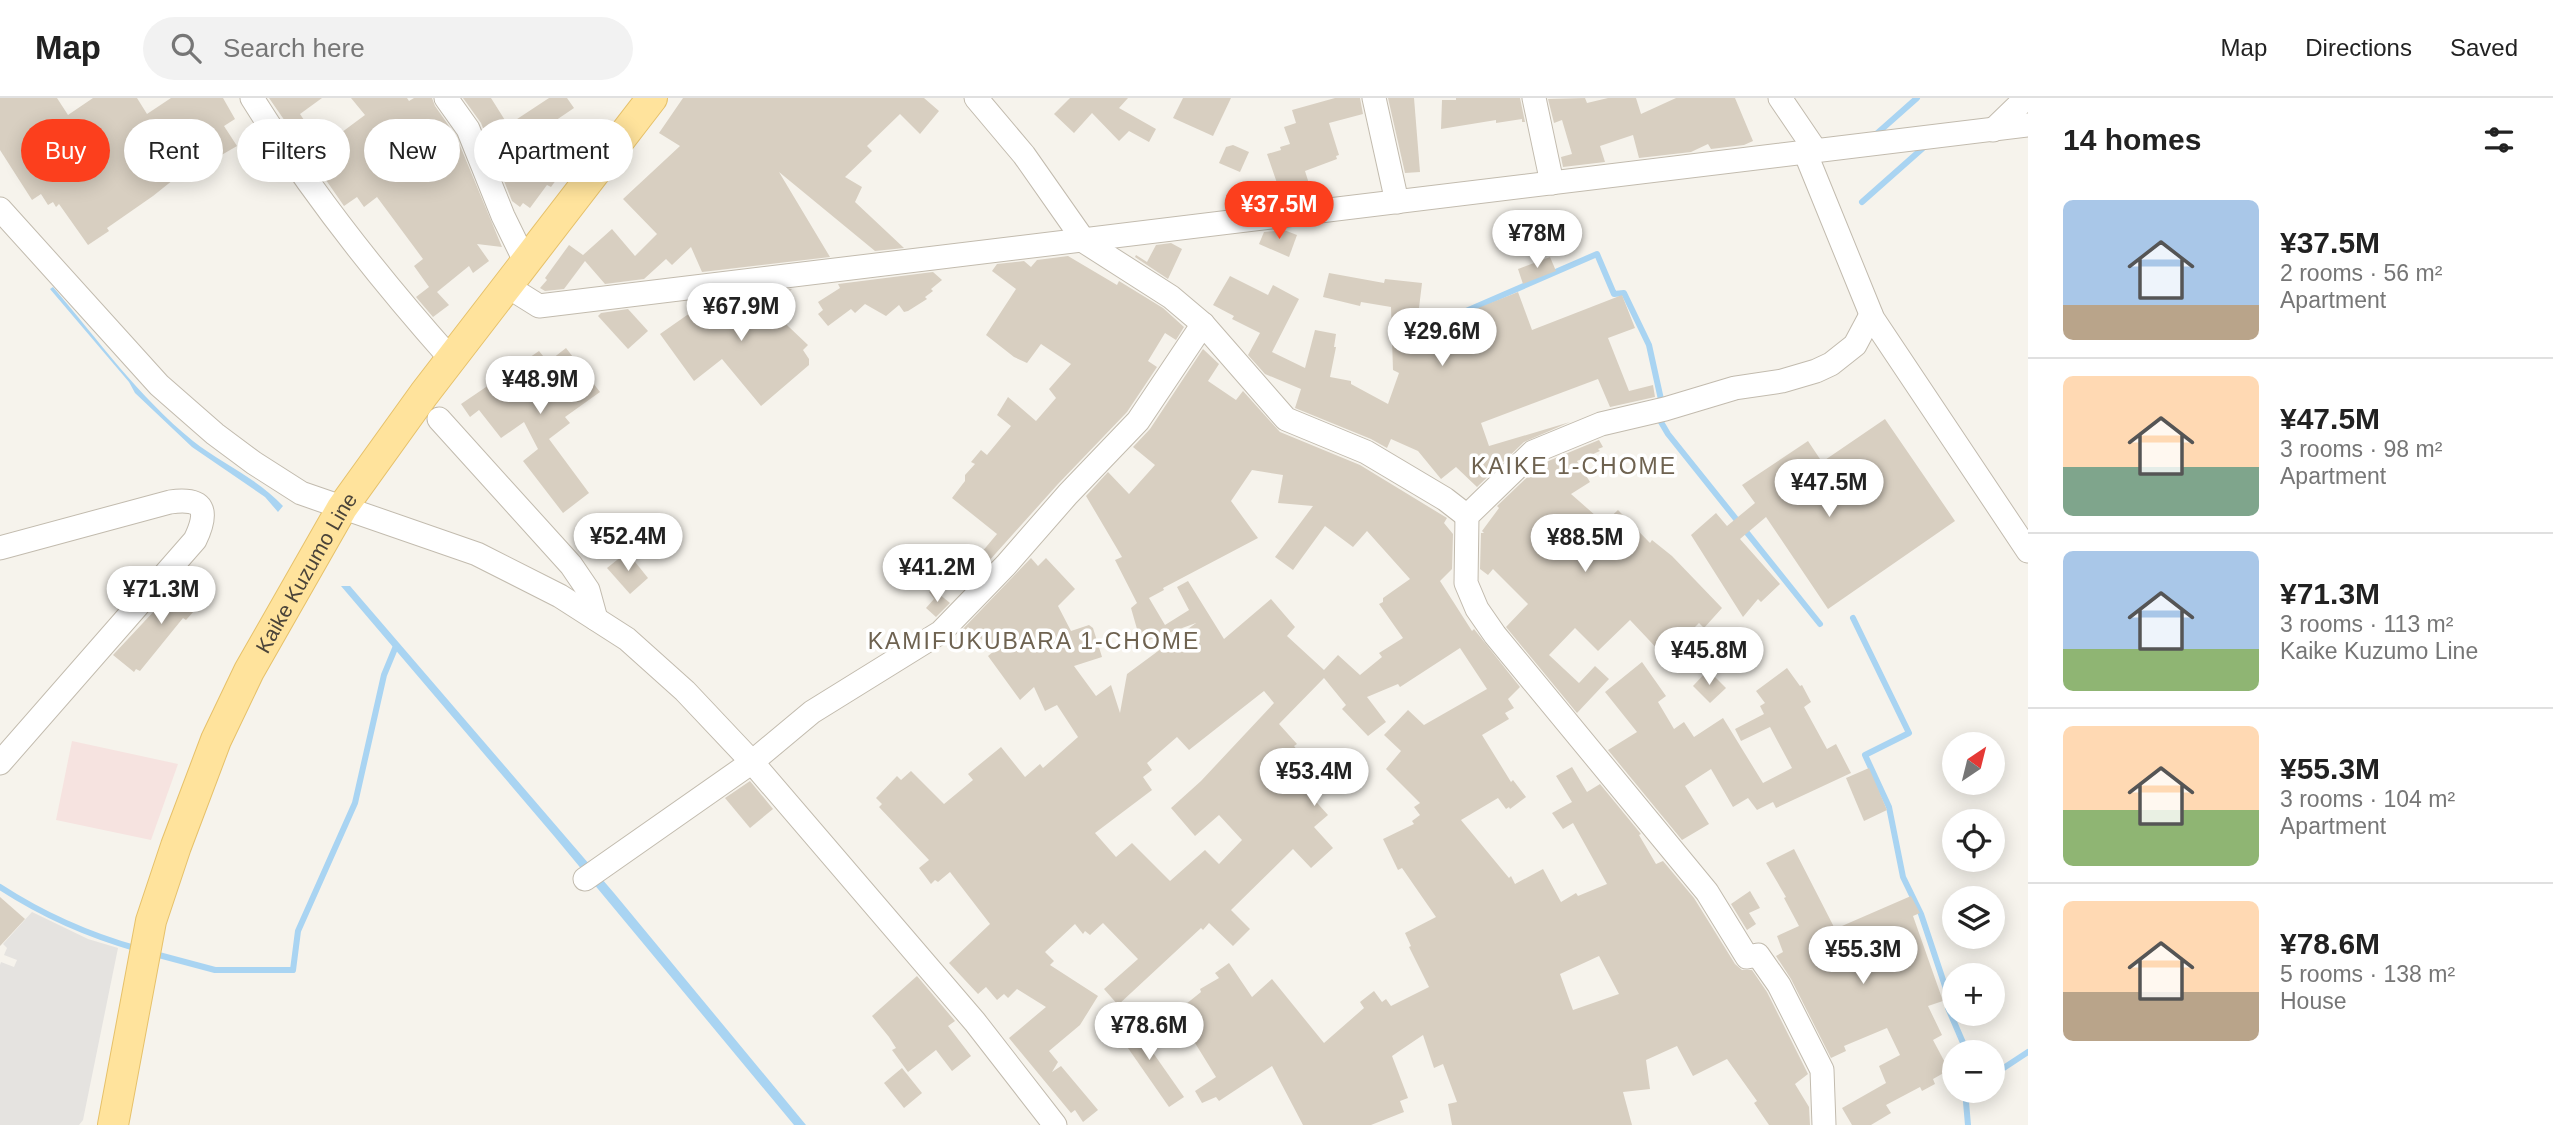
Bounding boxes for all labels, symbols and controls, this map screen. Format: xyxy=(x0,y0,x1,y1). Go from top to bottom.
search box xyxy=(143,17,633,80)
text: Map xyxy=(35,29,101,66)
icon: search xyxy=(167,29,205,67)
text: Search here xyxy=(223,33,365,63)
text: Map xyxy=(2221,34,2267,61)
text: Directions xyxy=(2305,34,2412,61)
text: Saved xyxy=(2450,34,2518,61)
chip: Buy xyxy=(21,119,110,182)
chip: Rent xyxy=(124,119,223,182)
chip: Filters xyxy=(237,119,350,182)
chip: New xyxy=(364,119,460,182)
chip: Apartment xyxy=(474,119,633,182)
icon: filters xyxy=(2480,121,2518,159)
text: 14 homes xyxy=(2063,123,2201,156)
pin: ¥37.5M xyxy=(1222,181,1336,241)
text: ¥37.5M xyxy=(1241,191,1317,217)
pin: ¥78M xyxy=(1496,211,1578,270)
text: ¥78M xyxy=(1508,220,1566,246)
text: ¥37.5M xyxy=(2280,226,2380,259)
icon: home xyxy=(2119,228,2203,312)
text: 2 rooms · 56 m² xyxy=(2280,260,2442,286)
pin: ¥67.9M xyxy=(684,284,798,343)
text: Apartment xyxy=(2280,287,2386,313)
text: ¥67.9M xyxy=(703,293,779,319)
pin: ¥29.6M xyxy=(1385,308,1499,368)
text: ¥29.6M xyxy=(1404,318,1480,344)
pin: ¥48.9M xyxy=(483,356,597,416)
text: ¥48.9M xyxy=(502,366,578,392)
text: ¥47.5M xyxy=(2280,402,2380,435)
icon: home xyxy=(2119,404,2203,488)
text: 3 rooms · 98 m² xyxy=(2280,436,2442,462)
district label: KAIKE 1-CHOME xyxy=(1471,453,1677,479)
pin: ¥47.5M xyxy=(1772,460,1886,519)
text: Apartment xyxy=(2280,463,2386,489)
text: ¥47.5M xyxy=(1791,469,1867,495)
street label: Kaike Kuzumo Line xyxy=(250,488,361,657)
pin: ¥52.4M xyxy=(571,514,685,573)
pin: ¥88.5M xyxy=(1528,514,1642,574)
text: ¥52.4M xyxy=(590,523,666,549)
text: ¥88.5M xyxy=(1547,524,1623,550)
pin: ¥41.2M xyxy=(880,545,994,604)
text: ¥41.2M xyxy=(899,554,975,580)
pin: ¥71.3M xyxy=(104,566,218,626)
text: ¥71.3M xyxy=(123,576,199,602)
text: ¥71.3M xyxy=(2280,577,2380,610)
icon: home xyxy=(2119,579,2203,663)
text: 3 rooms · 113 m² xyxy=(2280,611,2453,637)
district label: KAMIFUKUBARA 1-CHOME xyxy=(868,628,1200,654)
pin: ¥45.8M xyxy=(1652,628,1766,687)
text: ¥45.8M xyxy=(1671,637,1747,663)
text: Kaike Kuzumo Line xyxy=(2280,638,2478,664)
north arrow xyxy=(1942,732,2006,794)
map controls xyxy=(1942,732,2005,1103)
pin: ¥53.4M xyxy=(1257,748,1371,808)
text: ¥55.3M xyxy=(2280,752,2380,785)
icon: home xyxy=(2119,754,2203,838)
text: ¥53.4M xyxy=(1276,758,1352,784)
text: 3 rooms · 104 m² xyxy=(2280,786,2455,812)
button: locate xyxy=(1942,809,2005,872)
text: Apartment xyxy=(2280,813,2386,839)
button: layers xyxy=(1942,886,2005,949)
pin: ¥55.3M xyxy=(1806,926,1920,986)
text: ¥78.6M xyxy=(2280,927,2380,960)
icon: home xyxy=(2119,929,2203,1013)
text: ¥55.3M xyxy=(1825,936,1901,962)
text: 5 rooms · 138 m² xyxy=(2280,961,2455,987)
button: + xyxy=(1942,963,2005,1026)
text: House xyxy=(2280,988,2346,1014)
pin: ¥78.6M xyxy=(1092,1002,1206,1062)
text: ¥78.6M xyxy=(1111,1012,1187,1038)
button: − xyxy=(1942,1040,2005,1103)

